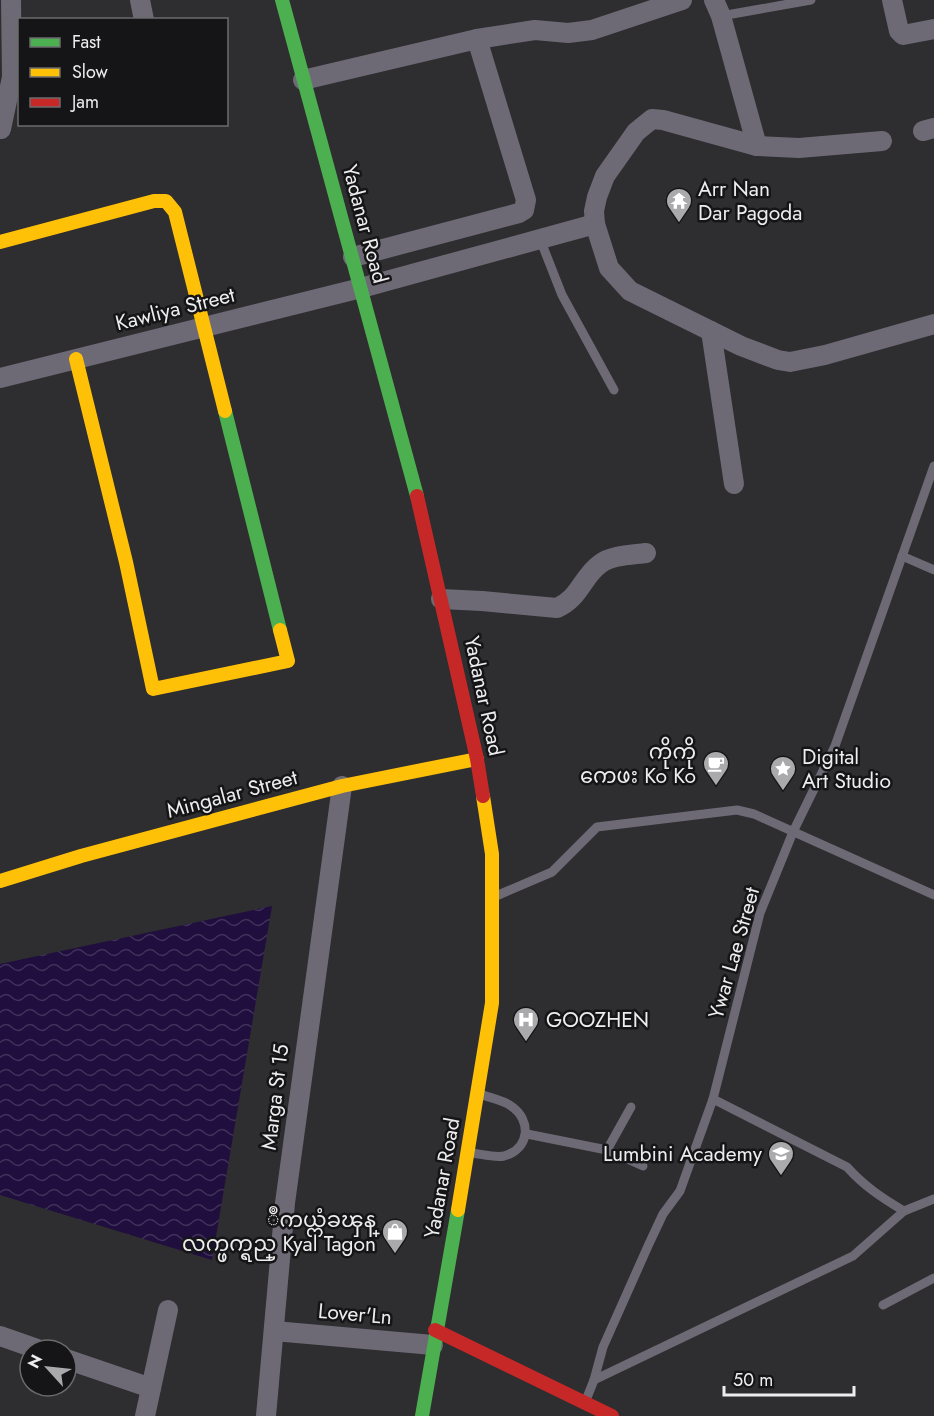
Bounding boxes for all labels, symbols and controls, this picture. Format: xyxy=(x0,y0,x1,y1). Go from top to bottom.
legend xyxy=(18,18,228,126)
text: Fast xyxy=(72,29,101,55)
text: Slow xyxy=(72,59,109,85)
text: Jam xyxy=(70,89,99,115)
street label: Yadanar Road xyxy=(335,161,395,287)
place label: Arr Nan Dar Pagoda xyxy=(698,174,802,228)
temple icon: Arr Nan Dar Pagoda xyxy=(664,186,694,224)
street label: Kawliya Street xyxy=(112,280,238,338)
street label: Yadanar Road xyxy=(457,633,511,759)
place label: ကိုကို ကေဖး Ko Ko xyxy=(580,736,696,791)
place label: Digital Art Studio xyxy=(802,742,891,796)
cafe icon: ကိုကို ကေဖး Ko Ko xyxy=(701,749,731,787)
place icon: Digital Art Studio xyxy=(768,754,798,792)
street label: Mingalar Street xyxy=(163,762,301,826)
street label: Ywar Lae Street xyxy=(701,884,767,1022)
hospital icon: GOOZHEN xyxy=(511,1005,541,1043)
place label: GOOZHEN xyxy=(546,1005,649,1035)
street label: Marga St 15 xyxy=(254,1042,296,1152)
street label: Yadanar Road xyxy=(417,1115,467,1241)
place label: Lumbini Academy xyxy=(603,1139,763,1169)
school or university icon: Lumbini Academy xyxy=(766,1139,796,1177)
place label: ဳကယ္တံခၾန္ လက္ဖက္ရည္ Kyal Tagon xyxy=(182,1205,380,1262)
shop icon: ဳကယ္တံခၾန္ လက္ဖက္ရည္ Kyal Tagon xyxy=(380,1217,410,1255)
street label: Lover'Ln xyxy=(317,1296,393,1332)
north arrow xyxy=(18,1338,78,1398)
text: N xyxy=(22,1351,48,1372)
scale bar xyxy=(724,1359,854,1397)
text: 50 m xyxy=(733,1367,773,1393)

